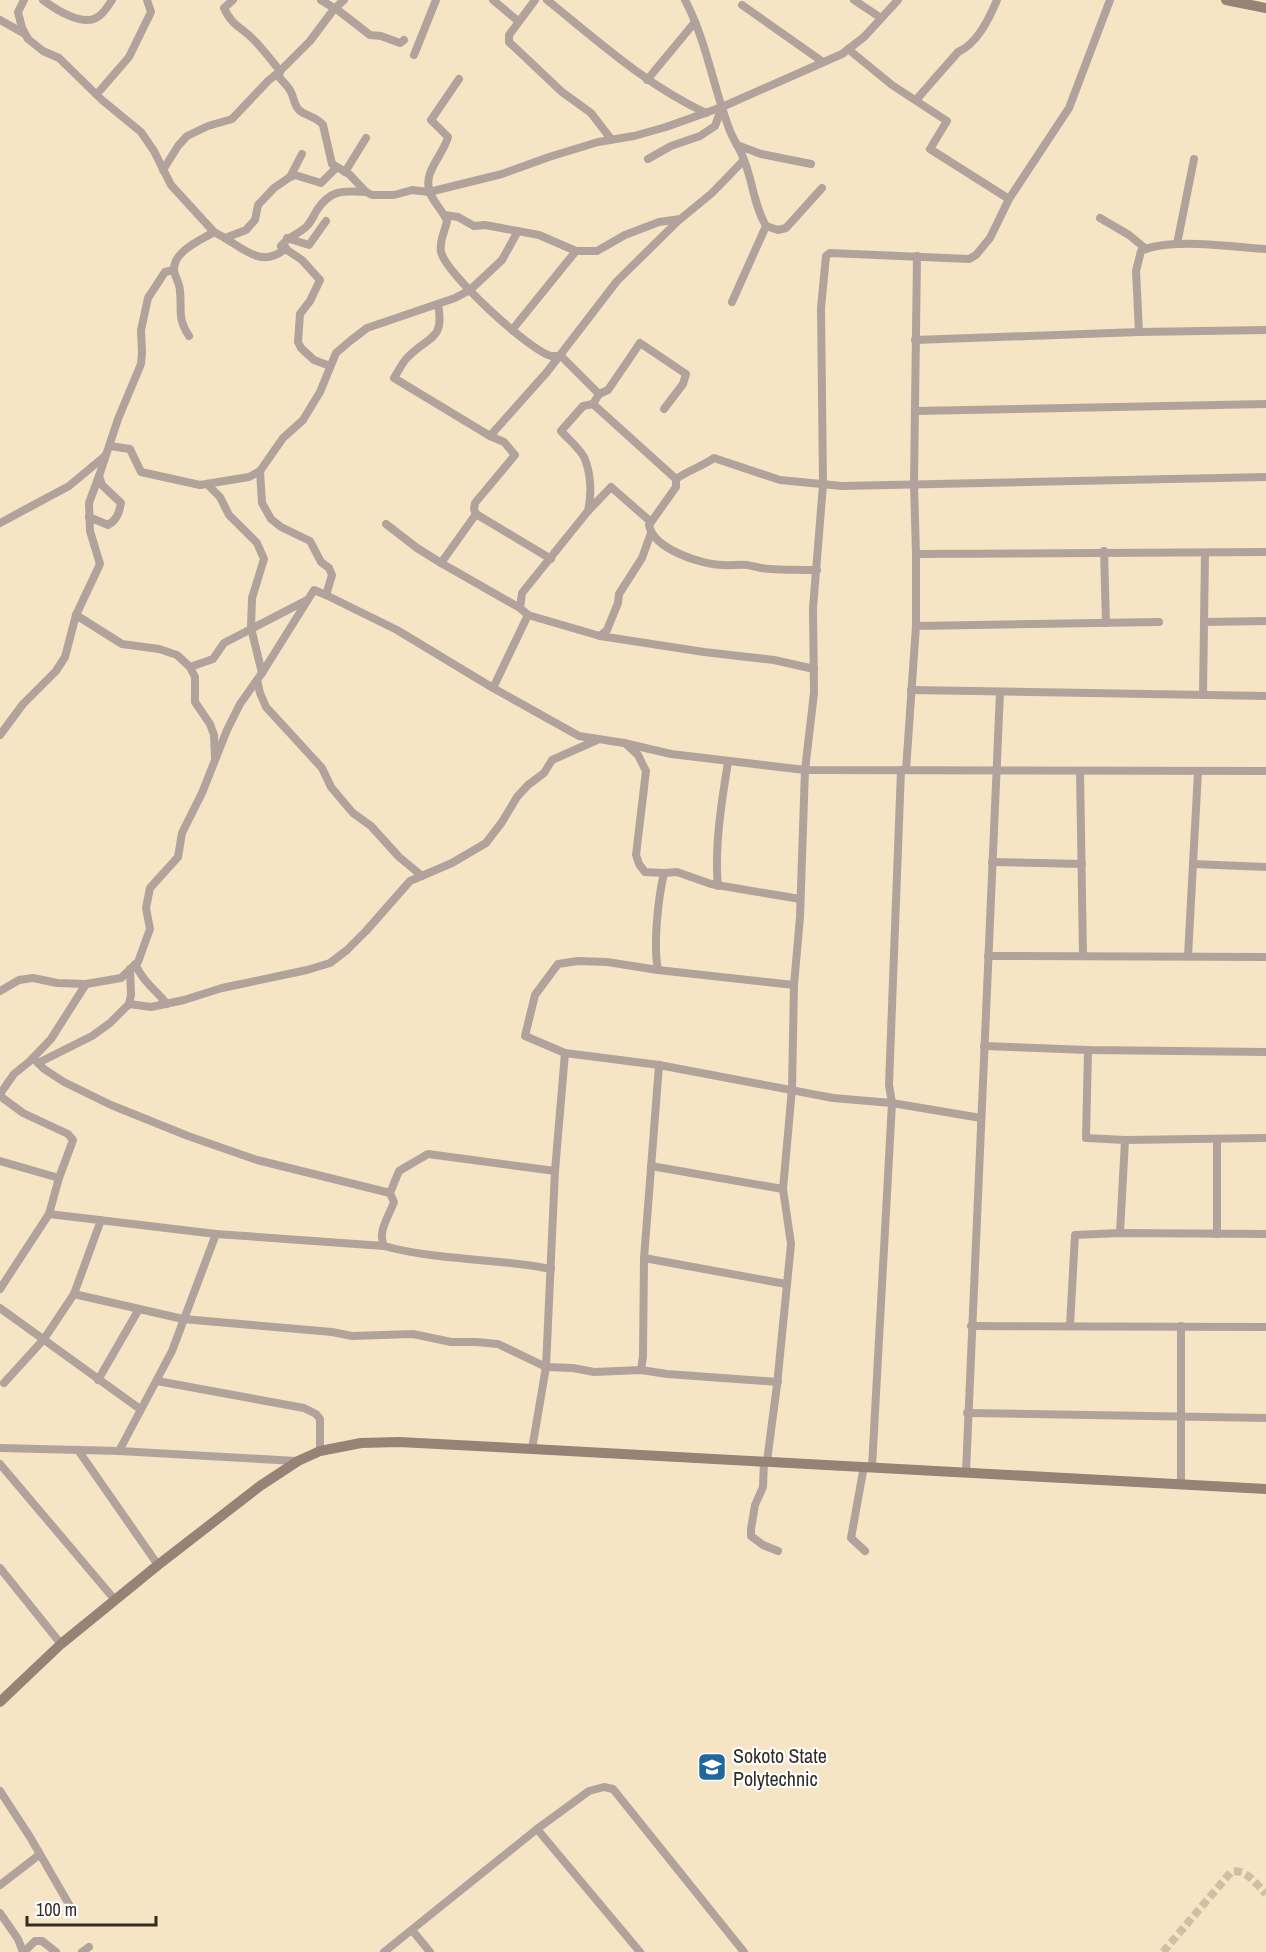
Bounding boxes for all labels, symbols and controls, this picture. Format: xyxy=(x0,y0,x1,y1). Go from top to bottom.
place label: Sokoto State Polytechnic xyxy=(733,1742,827,1792)
school or university icon: Sokoto State Polytechnic xyxy=(696,1751,728,1783)
scale bar xyxy=(27,1889,156,1927)
text: 100 m xyxy=(36,1897,77,1922)

